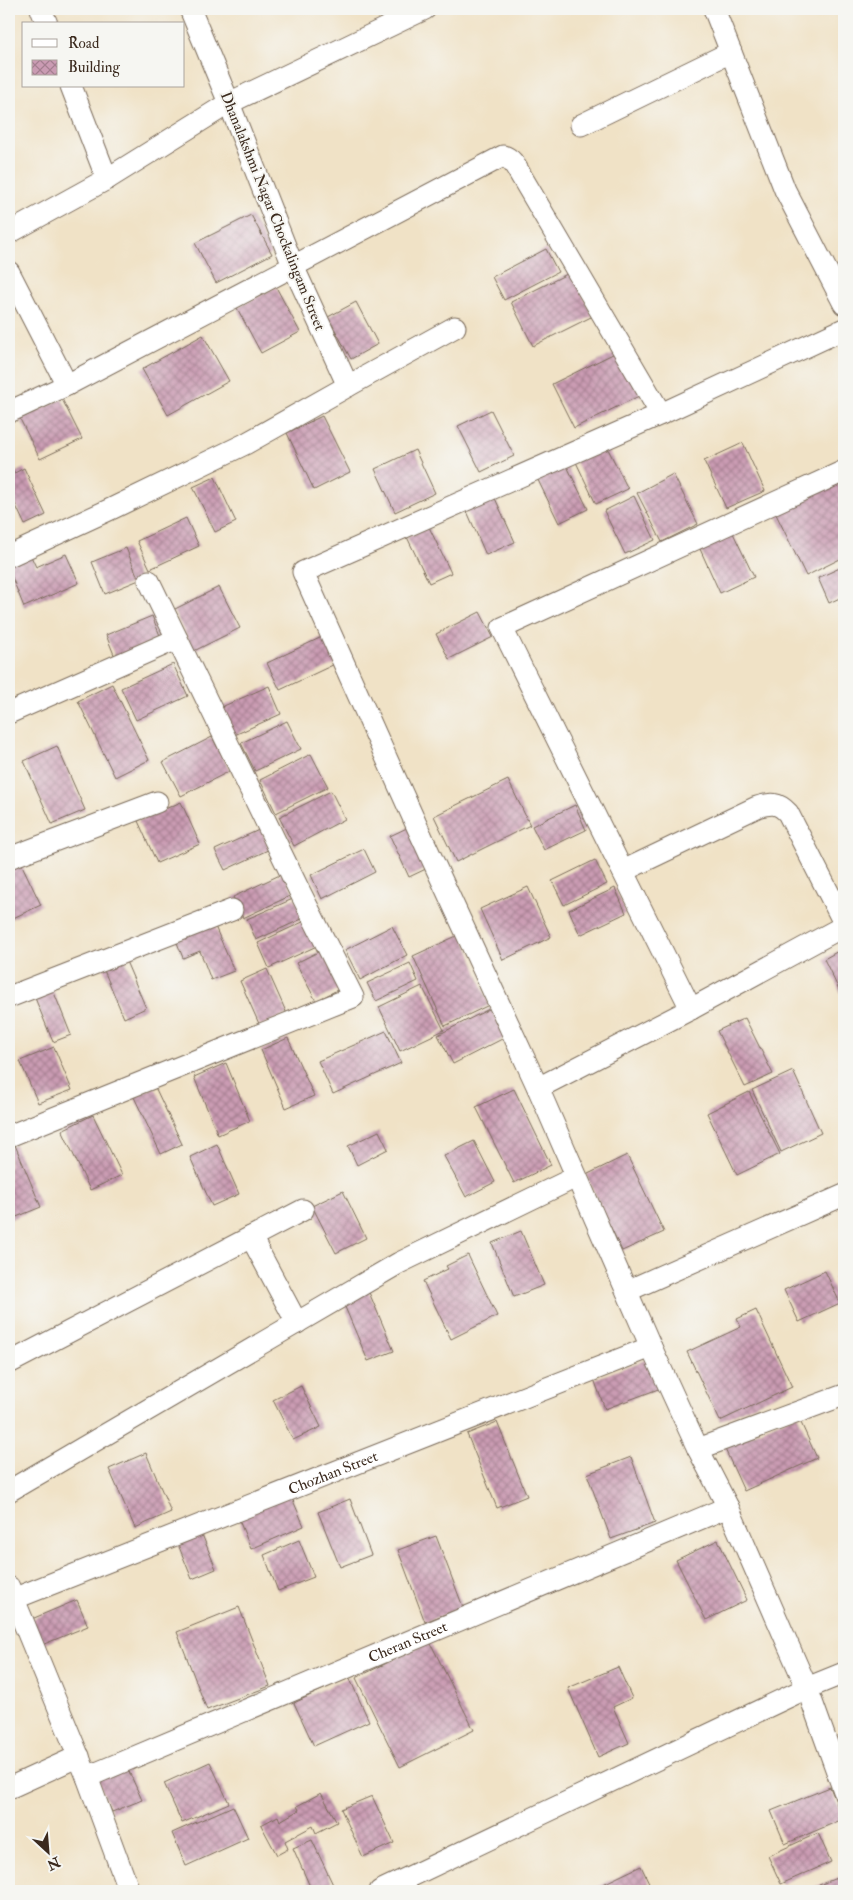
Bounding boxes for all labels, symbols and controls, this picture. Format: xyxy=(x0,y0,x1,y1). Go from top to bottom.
legend xyxy=(22,22,185,88)
text: Road xyxy=(68,34,100,53)
text: Building xyxy=(68,58,120,77)
street label: Dhanalakshmi Nagar Chockalingam Street xyxy=(216,89,329,333)
street label: Chozhan Street xyxy=(286,1447,381,1499)
street label: Cheran Street xyxy=(365,1617,450,1667)
north arrow xyxy=(22,1828,72,1878)
text: N xyxy=(44,1852,64,1874)

